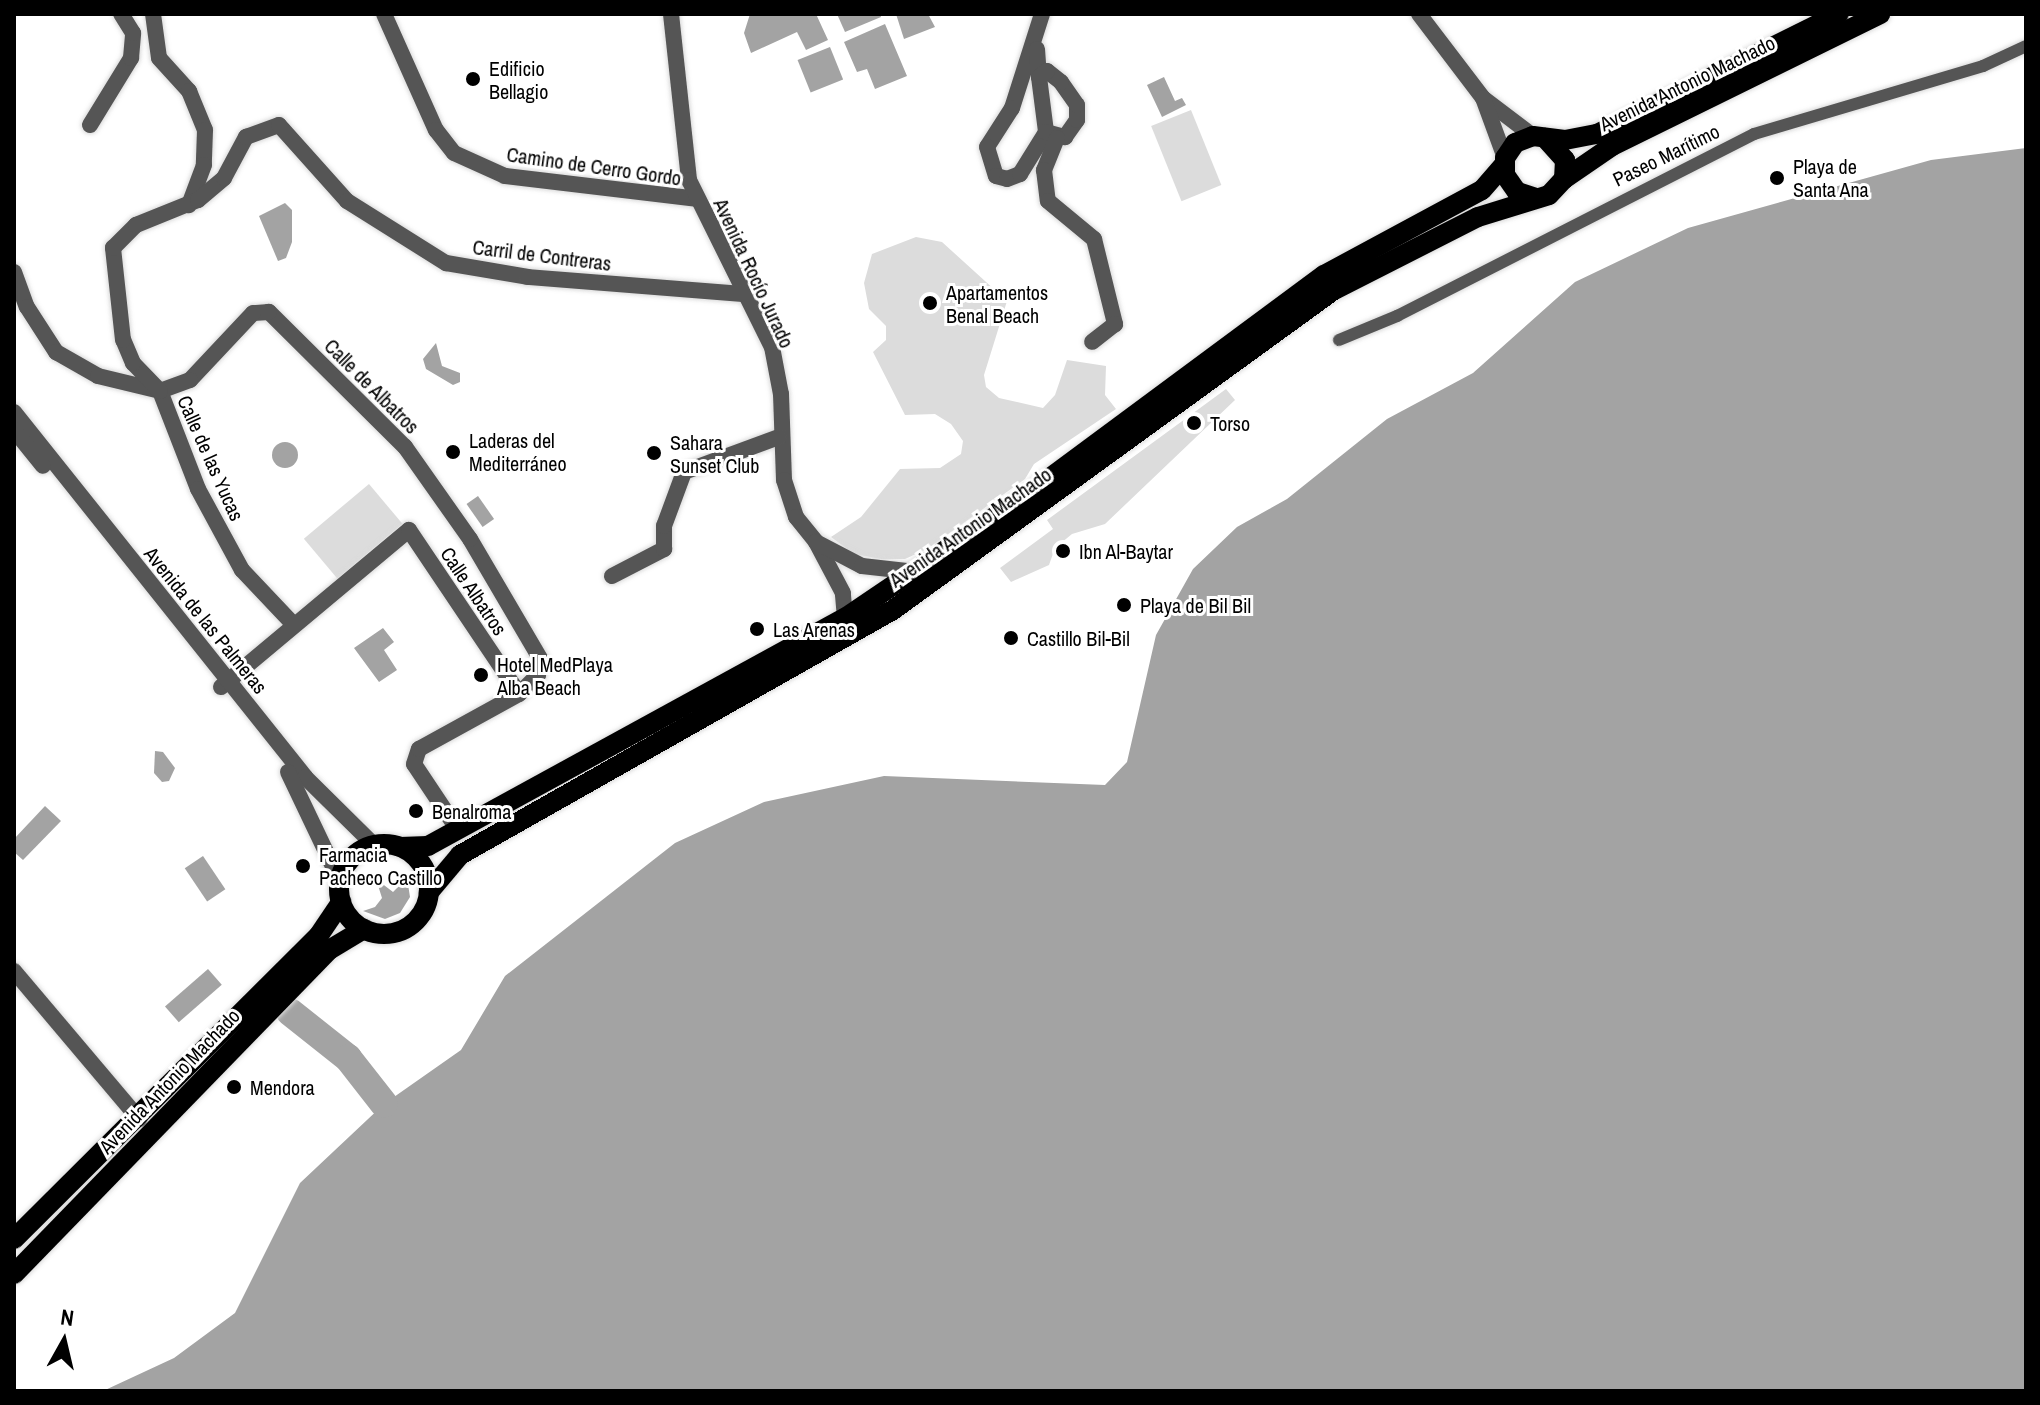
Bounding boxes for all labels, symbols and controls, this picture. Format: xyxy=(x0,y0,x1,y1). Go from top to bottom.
street label: Avenida Antonio Machado xyxy=(1595,30,1779,136)
place label: Edificio Bellagio xyxy=(489,56,548,103)
marker: Edificio Bellagio xyxy=(464,70,482,88)
street label: Paseo Marítimo xyxy=(1609,119,1723,191)
street label: Camino de Cerro Gordo xyxy=(505,142,683,190)
place label: Playa de Santa Ana xyxy=(1793,154,1870,201)
marker: Playa de Santa Ana xyxy=(1768,169,1786,187)
street label: Avenida Rocío Jurado xyxy=(709,195,799,351)
street label: Carril de Contreras xyxy=(471,235,613,275)
place label: Apartamentos Benal Beach xyxy=(946,280,1048,327)
marker: Apartamentos Benal Beach xyxy=(921,294,939,312)
street label: Calle de Albatros xyxy=(319,333,425,439)
street label: Calle de las Yucas xyxy=(173,391,249,525)
place label: Torso xyxy=(1210,411,1250,435)
marker: Torso xyxy=(1185,414,1203,432)
place label: Laderas del Mediterráneo xyxy=(469,428,567,475)
place label: Sahara Sunset Club xyxy=(670,430,759,477)
marker: Laderas del Mediterráneo xyxy=(444,443,462,461)
marker: Sahara Sunset Club xyxy=(645,444,663,462)
street label: Avenida Antonio Machado xyxy=(884,462,1056,592)
place label: Ibn Al-Baytar xyxy=(1079,539,1174,563)
street label: Avenida de las Palmeras xyxy=(139,542,273,698)
street label: Calle Albatros xyxy=(436,542,512,640)
marker: Ibn Al-Baytar xyxy=(1054,542,1072,560)
place label: Playa de Bil Bil xyxy=(1140,593,1251,617)
marker: Playa de Bil Bil xyxy=(1115,596,1133,614)
place label: Las Arenas xyxy=(773,617,856,641)
marker: Las Arenas xyxy=(748,620,766,638)
place label: Castillo Bil-Bil xyxy=(1027,626,1130,650)
marker: Castillo Bil-Bil xyxy=(1002,629,1020,647)
place label: Hotel MedPlaya Alba Beach xyxy=(497,652,613,699)
marker: Hotel MedPlaya Alba Beach xyxy=(472,666,490,684)
place label: Benalroma xyxy=(432,799,511,823)
marker: Benalroma xyxy=(407,802,425,820)
place label: Farmacia Pacheco Castillo xyxy=(319,842,442,889)
marker: Farmacia Pacheco Castillo xyxy=(294,857,312,875)
street label: Avenida Antonio Machado xyxy=(93,1003,245,1159)
place label: Mendora xyxy=(250,1075,315,1099)
marker: Mendora xyxy=(225,1078,243,1096)
north arrow xyxy=(24,1301,104,1381)
text: N xyxy=(59,1301,76,1333)

